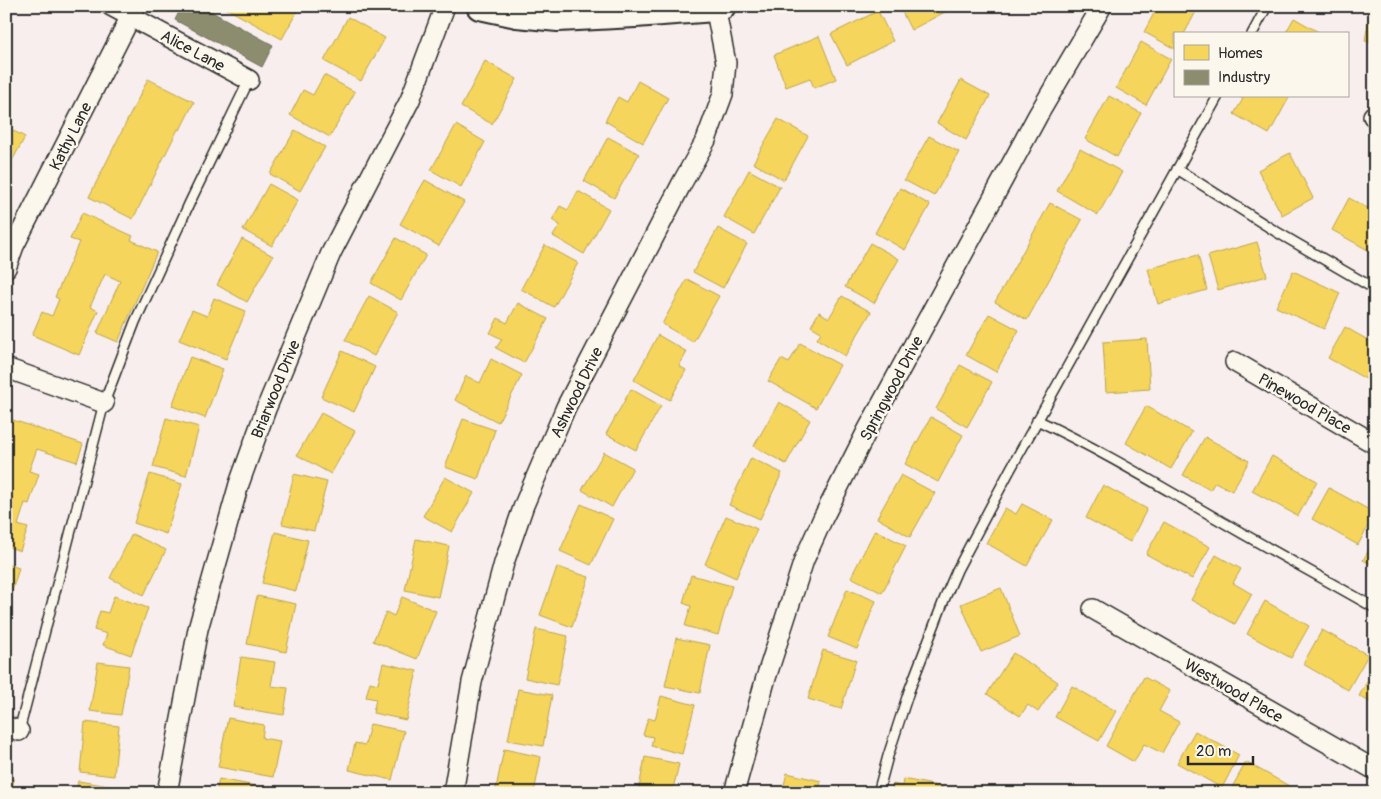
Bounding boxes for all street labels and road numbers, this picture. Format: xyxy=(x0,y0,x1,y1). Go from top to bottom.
street label: Alice Lane xyxy=(157,26,228,76)
street label: Kathy Lane xyxy=(45,99,97,174)
street label: Springwood Drive xyxy=(856,333,928,444)
street label: Briarwood Drive xyxy=(247,337,305,441)
street label: Ashwood Drive xyxy=(546,344,608,441)
street label: Pinewood Place xyxy=(1255,369,1355,439)
street label: Westwood Place xyxy=(1181,655,1286,727)

